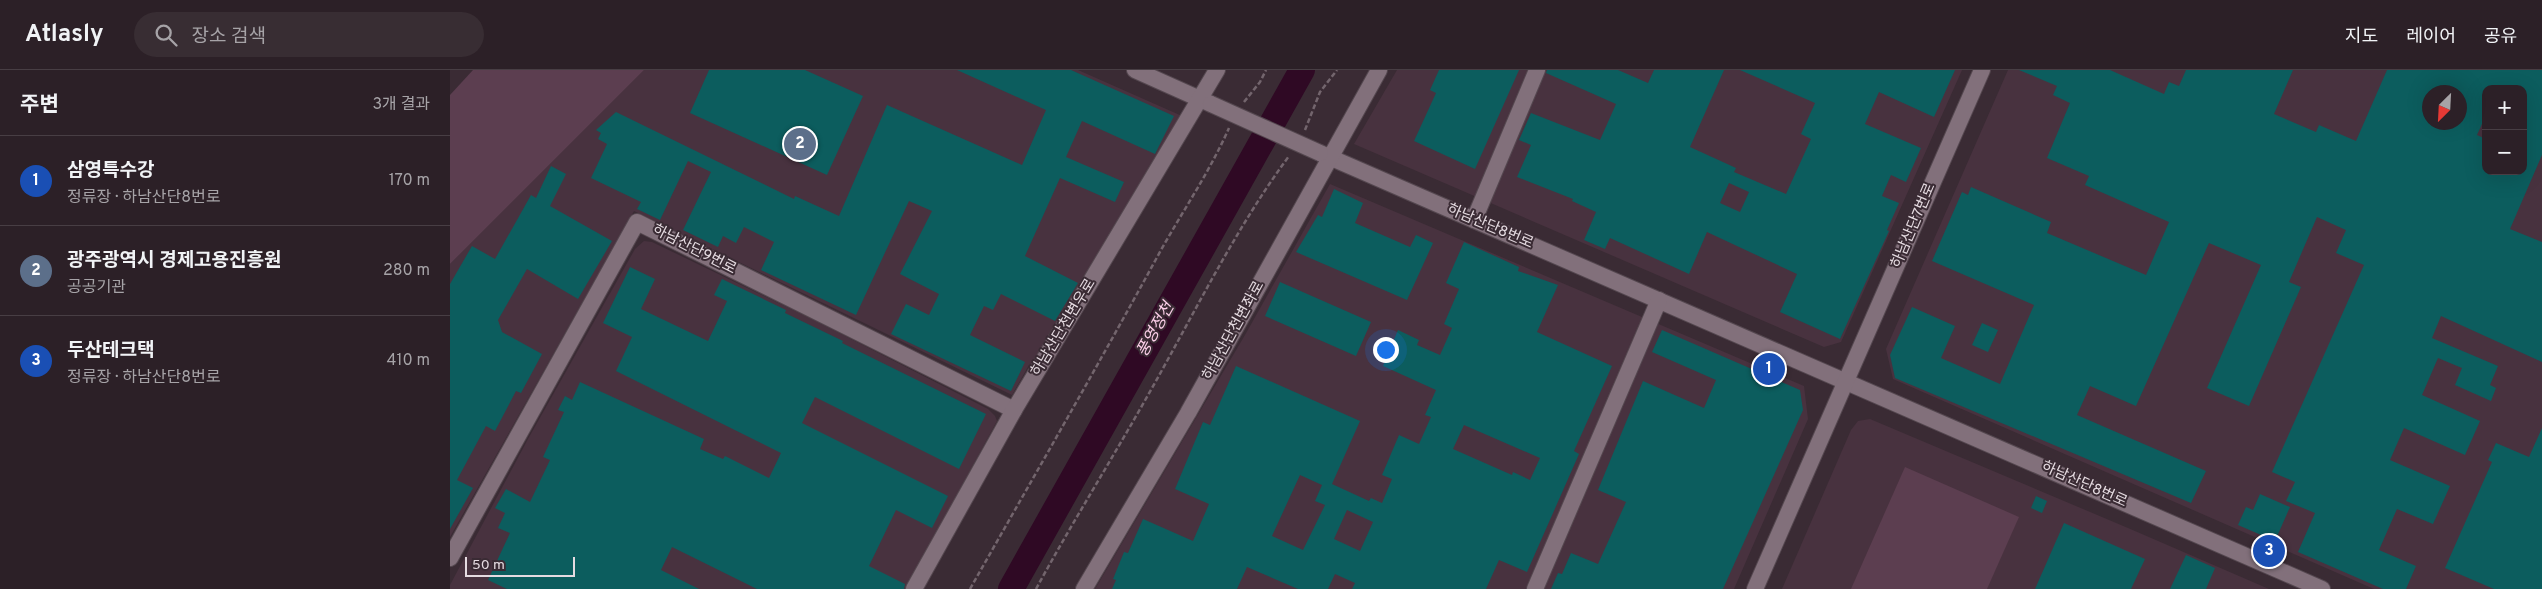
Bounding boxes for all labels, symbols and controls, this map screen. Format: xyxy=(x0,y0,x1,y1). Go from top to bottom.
search box xyxy=(134,12,484,57)
text: Atlasly xyxy=(25,20,104,50)
icon: search xyxy=(152,21,180,49)
text: 장소 검색 xyxy=(192,25,266,49)
text: 지도 xyxy=(2345,26,2378,49)
text: 레이어 xyxy=(2406,26,2456,49)
text: 공유 xyxy=(2484,26,2517,49)
north arrow xyxy=(2422,85,2467,130)
map controls xyxy=(2482,85,2527,175)
button: + xyxy=(2482,85,2527,130)
text: 주변 xyxy=(20,92,59,119)
text: 3개 결과 xyxy=(372,95,430,115)
pin: 2 xyxy=(784,125,816,163)
button: − xyxy=(2482,130,2527,175)
text: 삼영특수강 xyxy=(67,159,154,183)
text: 1 xyxy=(33,171,39,191)
text: 170 m xyxy=(389,171,430,191)
street label: 하남산단7번로 xyxy=(1888,181,1940,271)
text: 정류장 · 하남산단8번로 xyxy=(67,188,220,208)
street label: 하남산단8번로 xyxy=(1444,200,1536,254)
street label: 하남산단9번로 xyxy=(649,221,739,279)
text: 광주광역시 경제고용진흥원 xyxy=(67,249,282,273)
text: 2 xyxy=(31,261,41,281)
text: 280 m xyxy=(383,261,430,281)
street label: 하남산단천변우로 xyxy=(1027,275,1101,380)
text: 공공기관 xyxy=(67,278,126,298)
street label: 하남산단천변좌로 xyxy=(1198,278,1269,384)
water label: 풍영정천 xyxy=(1133,297,1180,361)
your location xyxy=(1373,337,1399,363)
text: 두산테크택 xyxy=(67,339,154,363)
pin: 1 xyxy=(1753,350,1785,388)
text: 3 xyxy=(31,351,41,371)
text: 410 m xyxy=(387,351,430,371)
text: 정류장 · 하남산단8번로 xyxy=(67,368,220,388)
street label: 하남산단8번로 xyxy=(2038,458,2130,512)
pin: 3 xyxy=(2253,532,2285,570)
scale bar xyxy=(465,554,575,577)
text: 50 m xyxy=(472,557,505,574)

